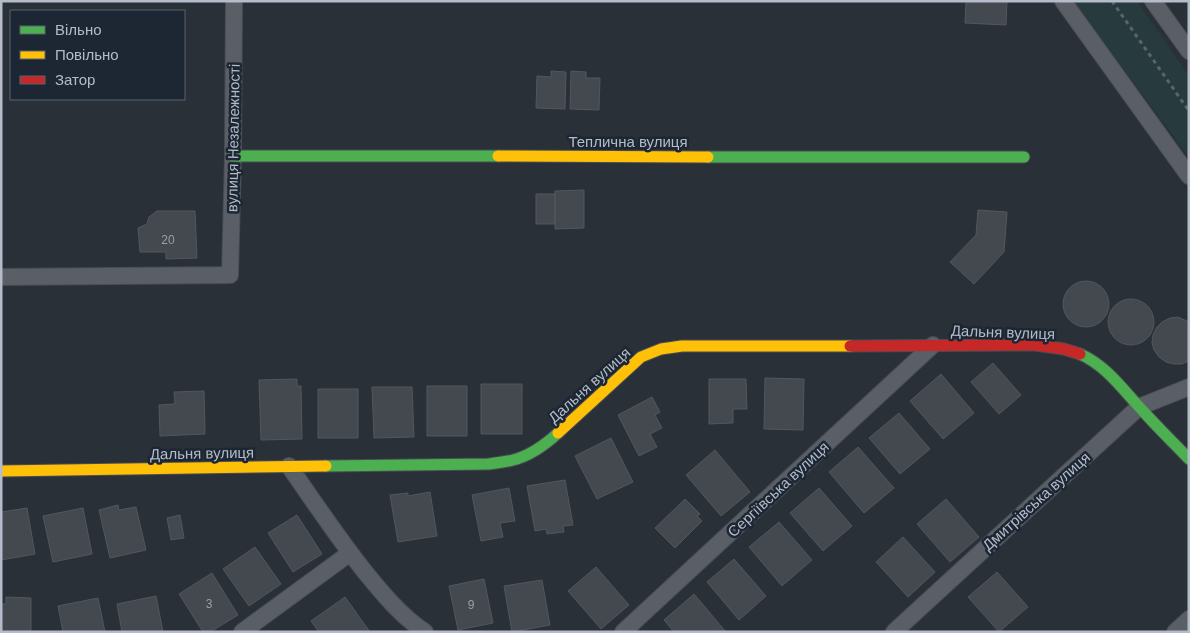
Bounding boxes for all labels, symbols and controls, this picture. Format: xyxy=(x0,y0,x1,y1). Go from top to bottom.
legend xyxy=(10,10,185,100)
text: Вільно xyxy=(55,21,102,38)
text: Повільно xyxy=(55,46,119,63)
street label: вулиця Незалежності xyxy=(223,64,243,212)
text: Затор xyxy=(55,71,95,88)
street label: Теплична вулиця xyxy=(568,133,688,150)
house number: 20 xyxy=(161,233,175,247)
street label: Дальня вулиця xyxy=(951,322,1055,342)
street label: Дальня вулиця xyxy=(545,344,633,426)
street label: Сергіївська вулиця xyxy=(724,438,832,540)
street label: Дальня вулиця xyxy=(150,444,254,462)
street label: Дмитрівська вулиця xyxy=(979,448,1093,554)
house number: 3 xyxy=(206,597,213,611)
house number: 9 xyxy=(468,598,475,612)

